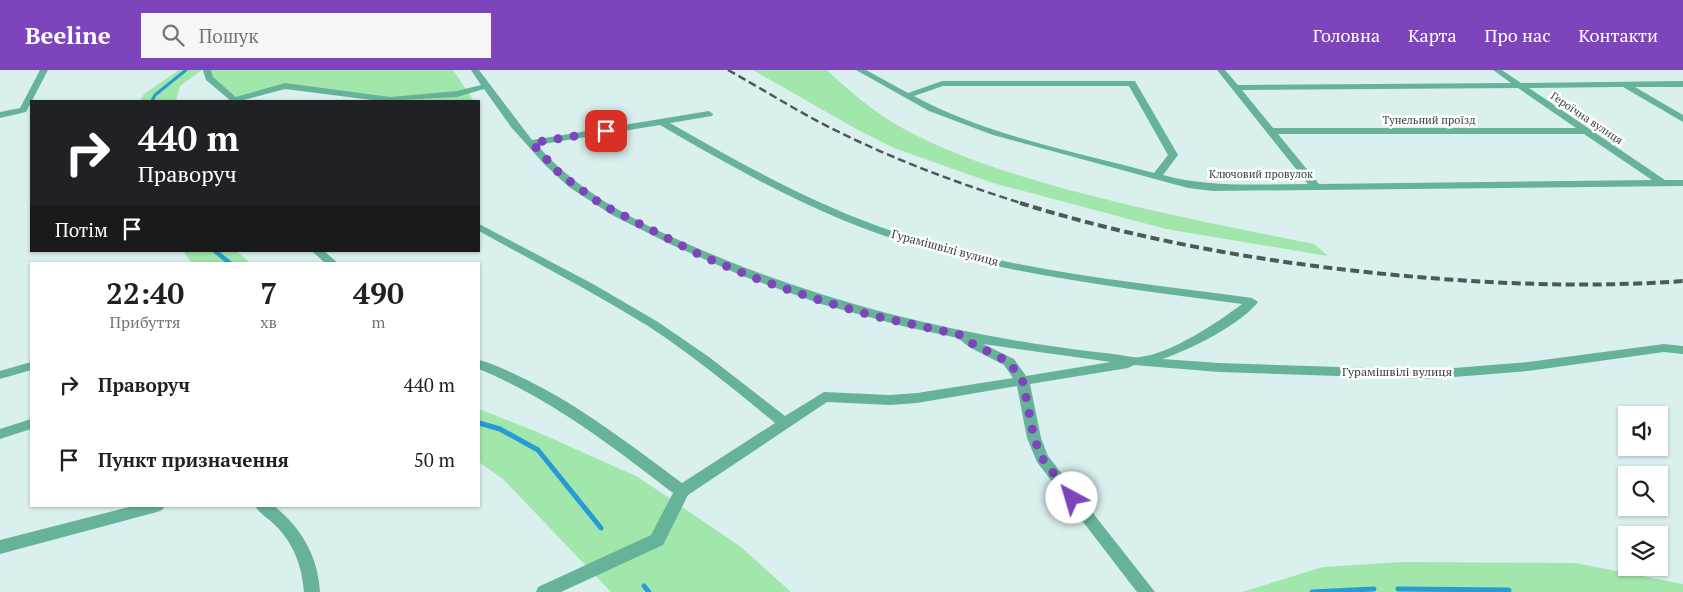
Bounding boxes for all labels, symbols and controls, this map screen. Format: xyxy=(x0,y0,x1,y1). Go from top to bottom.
search box xyxy=(141,13,491,58)
text: Beeline xyxy=(25,19,111,51)
icon: search xyxy=(159,21,187,49)
text: Пошук xyxy=(199,23,258,48)
text: Головна xyxy=(1313,23,1380,47)
text: Карта xyxy=(1408,23,1457,47)
text: Про нас xyxy=(1485,23,1551,47)
text: Контакти xyxy=(1579,23,1658,47)
street label: Героїчна вулиця xyxy=(1548,89,1626,147)
pin xyxy=(585,110,627,152)
street label: Тунельний проїзд xyxy=(1382,113,1476,127)
text: 440 m xyxy=(138,115,239,161)
icon: arrive xyxy=(592,117,620,145)
icon: right xyxy=(55,120,120,185)
text: Праворуч xyxy=(138,159,237,188)
street label: Ключовий провулок xyxy=(1209,167,1313,181)
icon: arrive xyxy=(118,215,146,243)
text: Потім xyxy=(55,217,108,242)
street label: Гурамішвілі вулиця xyxy=(890,226,1000,269)
text: 22:40 xyxy=(106,273,184,313)
text: 7 xyxy=(260,273,277,313)
text: 490 xyxy=(353,273,404,313)
text: Прибуття xyxy=(110,311,181,333)
text: хв xyxy=(260,311,277,333)
text: m xyxy=(372,311,385,333)
street label: Гурамішвілі вулиця xyxy=(1342,364,1452,379)
icon: right xyxy=(55,371,83,399)
text: Праворуч xyxy=(98,372,190,397)
text: 440 m xyxy=(404,372,455,397)
map controls xyxy=(1618,406,1668,576)
button: sound xyxy=(1618,406,1668,456)
icon: arrive xyxy=(55,446,83,474)
text: Пункт призначення xyxy=(98,447,289,472)
text: 50 m xyxy=(414,447,455,472)
button: search xyxy=(1618,466,1668,516)
position arrow xyxy=(1045,471,1097,523)
button: layers xyxy=(1618,526,1668,576)

